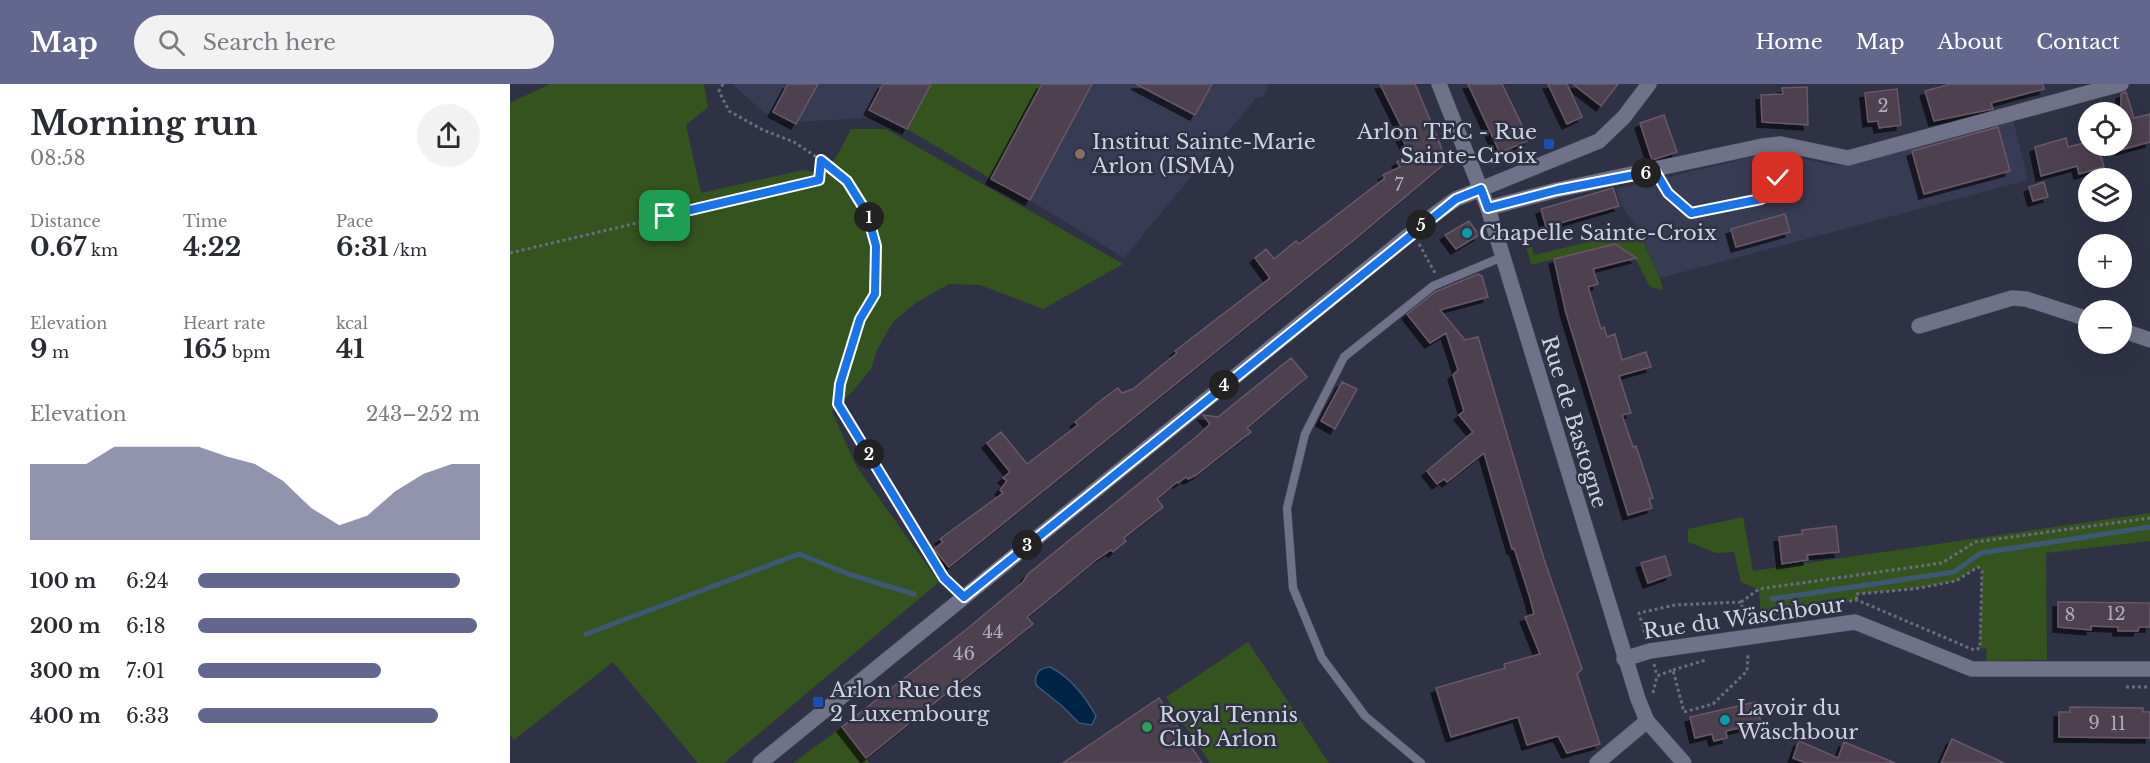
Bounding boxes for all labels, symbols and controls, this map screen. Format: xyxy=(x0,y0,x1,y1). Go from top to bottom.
search box xyxy=(134,15,554,69)
text: Map xyxy=(30,25,98,60)
icon: search xyxy=(155,26,188,59)
text: Search here xyxy=(203,29,336,56)
text: Home xyxy=(1756,29,1823,55)
text: Map xyxy=(1856,29,1904,55)
text: About xyxy=(1937,29,2003,55)
text: Contact xyxy=(2036,29,2120,55)
house number: 2 xyxy=(1877,95,1889,117)
map controls xyxy=(2078,102,2132,354)
button: locate xyxy=(2078,102,2132,156)
text: Morning run xyxy=(30,103,258,144)
button: share xyxy=(417,104,480,167)
place label: Arlon TEC - Rue Sainte-Croix xyxy=(1356,119,1537,169)
place label: Institut Sainte-Marie Arlon (ISMA) xyxy=(1091,129,1316,179)
marker: Arlon TEC - Rue Sainte-Croix xyxy=(1542,137,1556,151)
text: 08:58 xyxy=(30,146,86,170)
marker: Institut Sainte-Marie Arlon (ISMA) xyxy=(1073,147,1087,161)
pin xyxy=(1752,152,1803,203)
pin: 6 xyxy=(1631,158,1661,188)
icon: check xyxy=(1761,161,1794,194)
text: 6 xyxy=(1641,163,1651,183)
button: layers xyxy=(2078,168,2132,222)
house number: 7 xyxy=(1394,174,1404,196)
pin xyxy=(639,190,690,241)
icon: arrive xyxy=(648,199,681,232)
pin: 1 xyxy=(854,202,884,232)
text: 1 xyxy=(866,207,872,227)
pin: 5 xyxy=(1406,210,1436,240)
text: Distance xyxy=(30,211,101,231)
text: Time xyxy=(183,211,227,231)
text: Pace xyxy=(336,211,373,231)
text: 5 xyxy=(1416,215,1426,235)
place label: Chapelle Sainte-Croix xyxy=(1479,220,1717,246)
marker: Chapelle Sainte-Croix xyxy=(1460,226,1474,240)
text: 0.67 xyxy=(30,231,86,263)
text: 4:22 xyxy=(183,231,242,263)
text: 6:31 xyxy=(336,231,389,263)
button: + xyxy=(2078,234,2132,288)
text: km xyxy=(86,240,118,260)
text: /km xyxy=(389,240,427,260)
button: − xyxy=(2078,300,2132,354)
text: Elevation xyxy=(30,313,107,333)
text: Heart rate xyxy=(183,313,265,333)
text: kcal xyxy=(336,313,368,333)
text: 9 xyxy=(30,333,48,365)
text: 165 xyxy=(183,333,227,365)
text: 41 xyxy=(336,333,365,365)
street label: Rue de Bastogne xyxy=(1535,333,1613,511)
text: m xyxy=(48,342,69,362)
text: bpm xyxy=(227,342,270,362)
pin: 4 xyxy=(1209,370,1239,400)
text: 4 xyxy=(1219,375,1229,395)
text: Elevation xyxy=(30,402,127,426)
text: 243–252 m xyxy=(366,402,480,426)
pin: 2 xyxy=(854,439,884,469)
text: 2 xyxy=(864,444,874,464)
pin: 3 xyxy=(1012,530,1042,560)
text: 3 xyxy=(1022,535,1032,555)
text: 100 m xyxy=(30,569,96,593)
text: 6:24 xyxy=(126,569,169,593)
street label: Rue du Wäschbour xyxy=(1641,591,1847,645)
house number: 12 xyxy=(2106,603,2126,625)
house number: 8 xyxy=(2065,604,2075,626)
text: 200 m xyxy=(30,614,101,638)
text: 6:18 xyxy=(126,614,166,638)
house number: 44 xyxy=(982,621,1004,643)
house number: 46 xyxy=(953,643,975,665)
text: 300 m xyxy=(30,659,100,683)
text: 7:01 xyxy=(126,659,165,683)
place label: Arlon Rue des 2 Luxembourg xyxy=(829,677,990,727)
marker: Arlon Rue des 2 Luxembourg xyxy=(811,695,825,709)
place label: Lavoir du Wäschbour xyxy=(1736,695,1858,745)
place label: Royal Tennis Club Arlon xyxy=(1159,702,1298,752)
text: 400 m xyxy=(30,704,101,728)
text: 6:33 xyxy=(126,704,169,728)
house number: 9 xyxy=(2088,712,2100,734)
marker: Lavoir du Wäschbour xyxy=(1718,713,1732,727)
house number: 11 xyxy=(2110,713,2126,735)
marker: Royal Tennis Club Arlon xyxy=(1140,720,1154,734)

